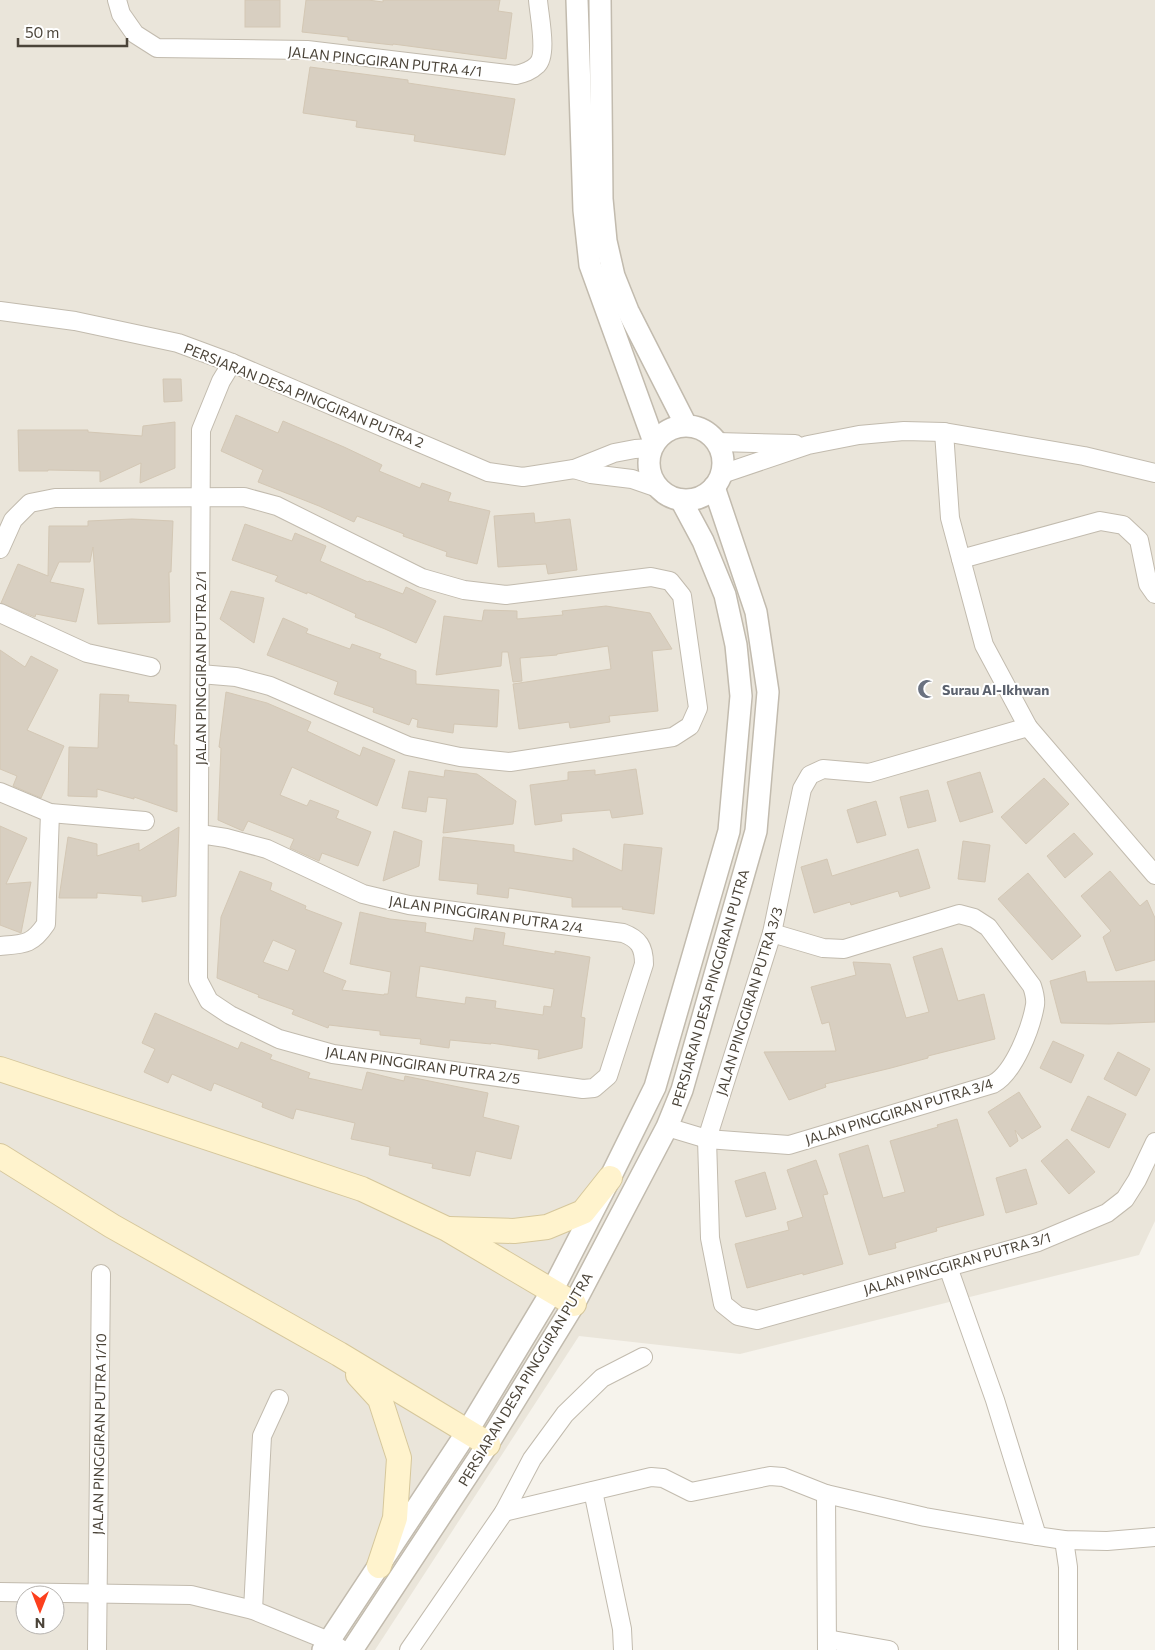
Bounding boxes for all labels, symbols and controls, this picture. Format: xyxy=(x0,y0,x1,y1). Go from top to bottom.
scale bar xyxy=(18,15,126,47)
text: 50 m xyxy=(25,23,59,41)
street label: JALAN PINGGIRAN PUTRA 4/1 xyxy=(287,42,483,80)
street label: PERSIARAN DESA PINGGIRAN PUTRA 2 xyxy=(182,339,427,451)
street label: JALAN PINGGIRAN PUTRA 2/1 xyxy=(192,571,209,765)
mosque icon: Surau Al-Ikhwan xyxy=(916,678,938,700)
place label: Surau Al-Ikhwan xyxy=(942,681,1049,698)
street label: PERSIARAN DESA PINGGIRAN PUTRA xyxy=(668,867,752,1109)
street label: JALAN PINGGIRAN PUTRA 2/4 xyxy=(388,892,585,936)
street label: JALAN PINGGIRAN PUTRA 3/3 xyxy=(712,905,786,1097)
street label: JALAN PINGGIRAN PUTRA 2/5 xyxy=(325,1043,521,1087)
street label: JALAN PINGGIRAN PUTRA 3/4 xyxy=(803,1074,996,1148)
street label: JALAN PINGGIRAN PUTRA 3/1 xyxy=(861,1228,1053,1298)
street label: PERSIARAN DESA PINGGIRAN PUTRA xyxy=(454,1269,596,1489)
street label: JALAN PINGGIRAN PUTRA 1/10 xyxy=(89,1333,109,1535)
north arrow xyxy=(15,1585,65,1635)
text: N xyxy=(35,1615,45,1632)

